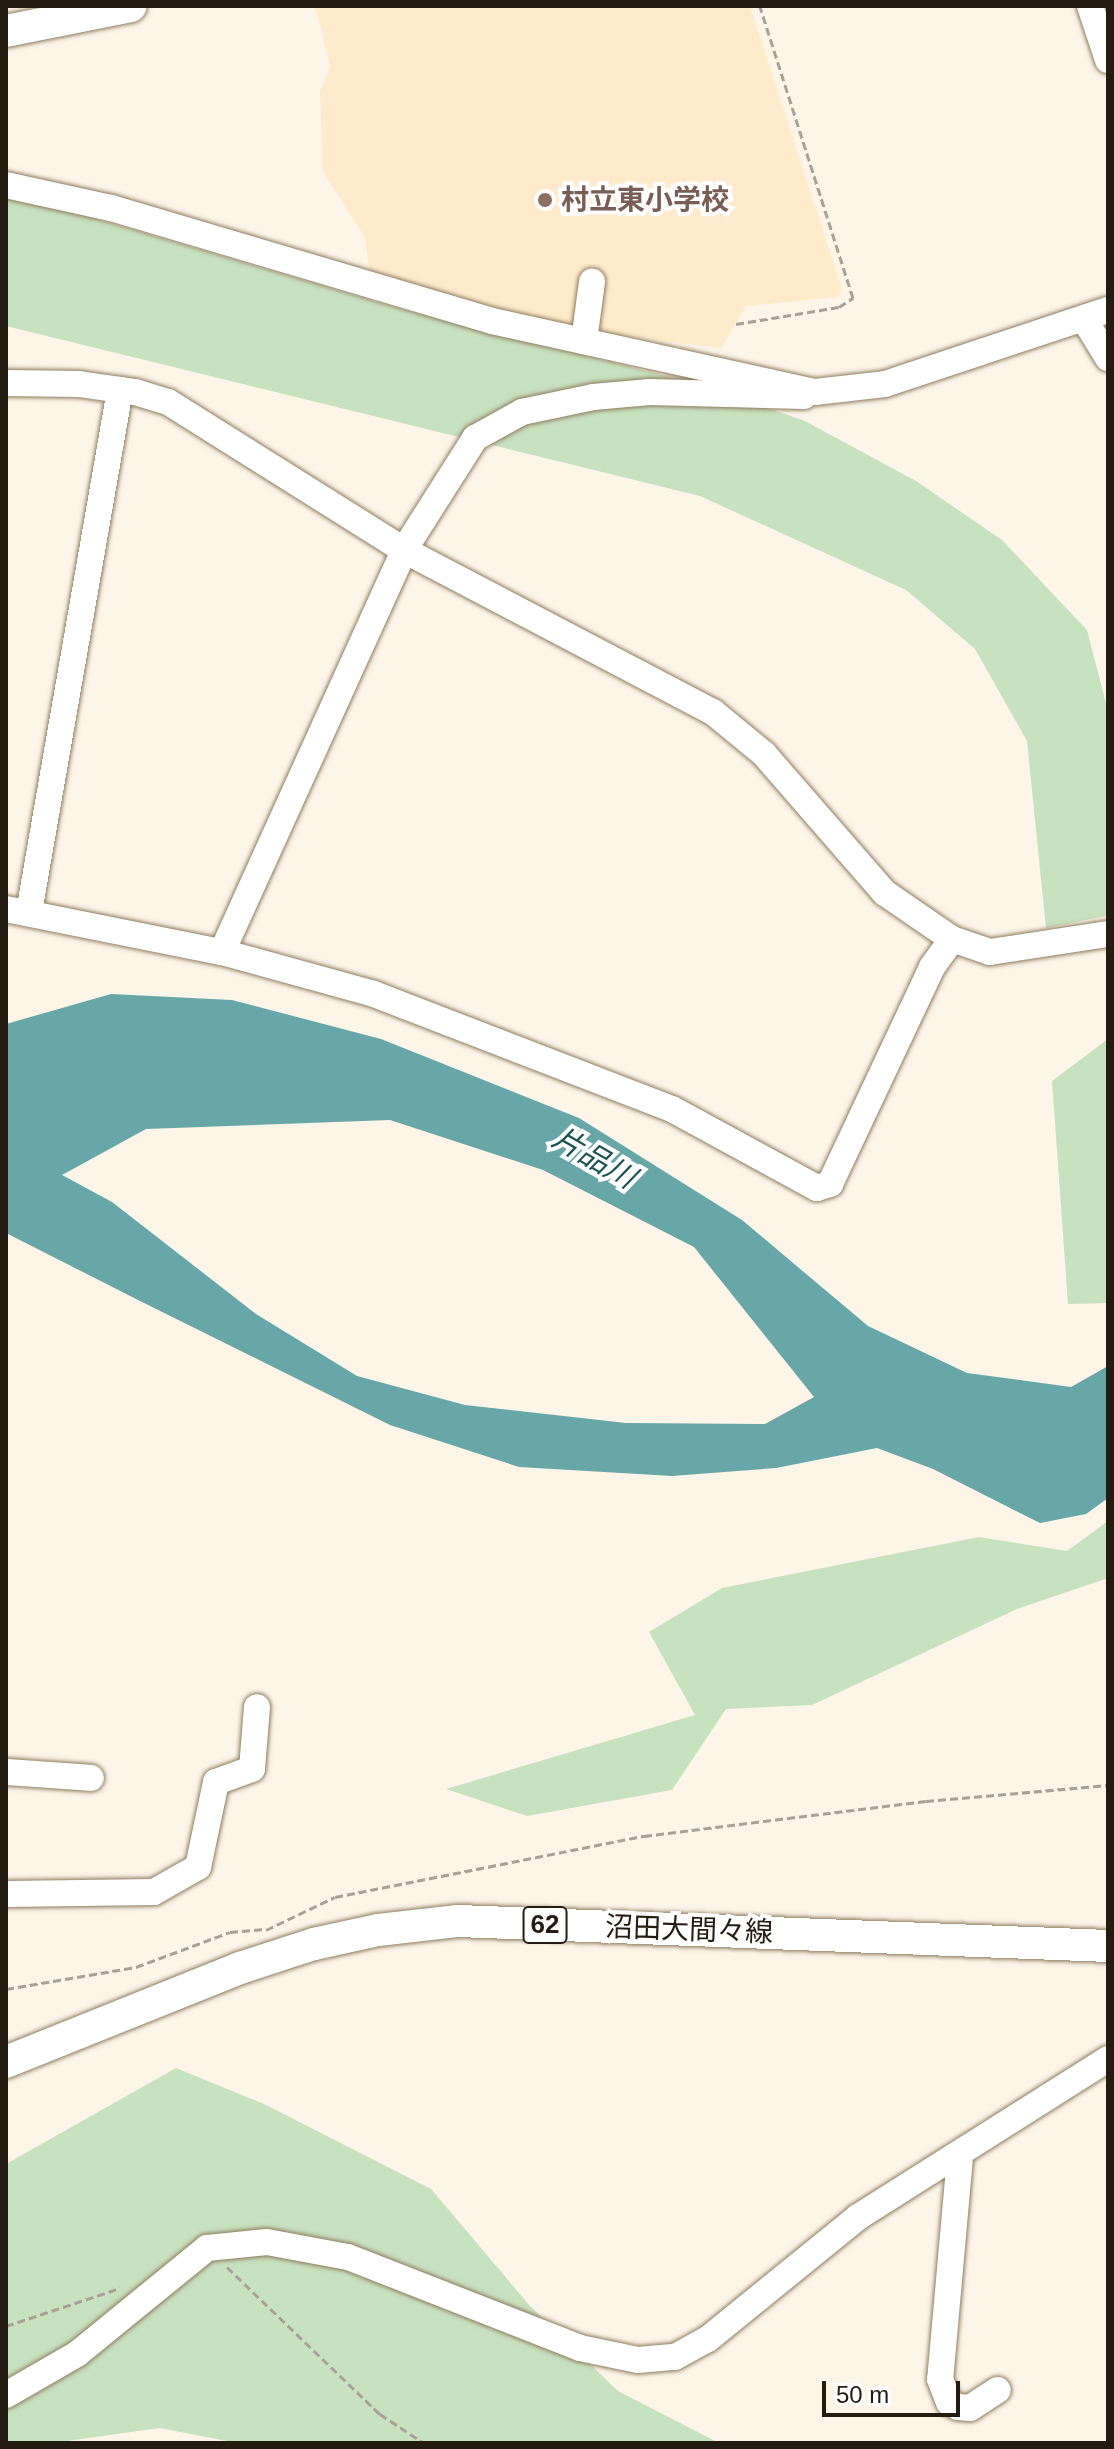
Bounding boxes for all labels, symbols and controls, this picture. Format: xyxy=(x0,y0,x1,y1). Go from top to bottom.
place label: 村立東小学校 xyxy=(561,183,729,217)
marker: 村立東小学校 xyxy=(536,191,554,209)
water label: 片品川 xyxy=(546,1120,642,1196)
road number: 62 xyxy=(521,1903,569,1947)
street label: 沼田大間々線 xyxy=(604,1910,774,1950)
scale bar xyxy=(826,2365,964,2415)
text: 50 m xyxy=(836,2381,889,2408)

